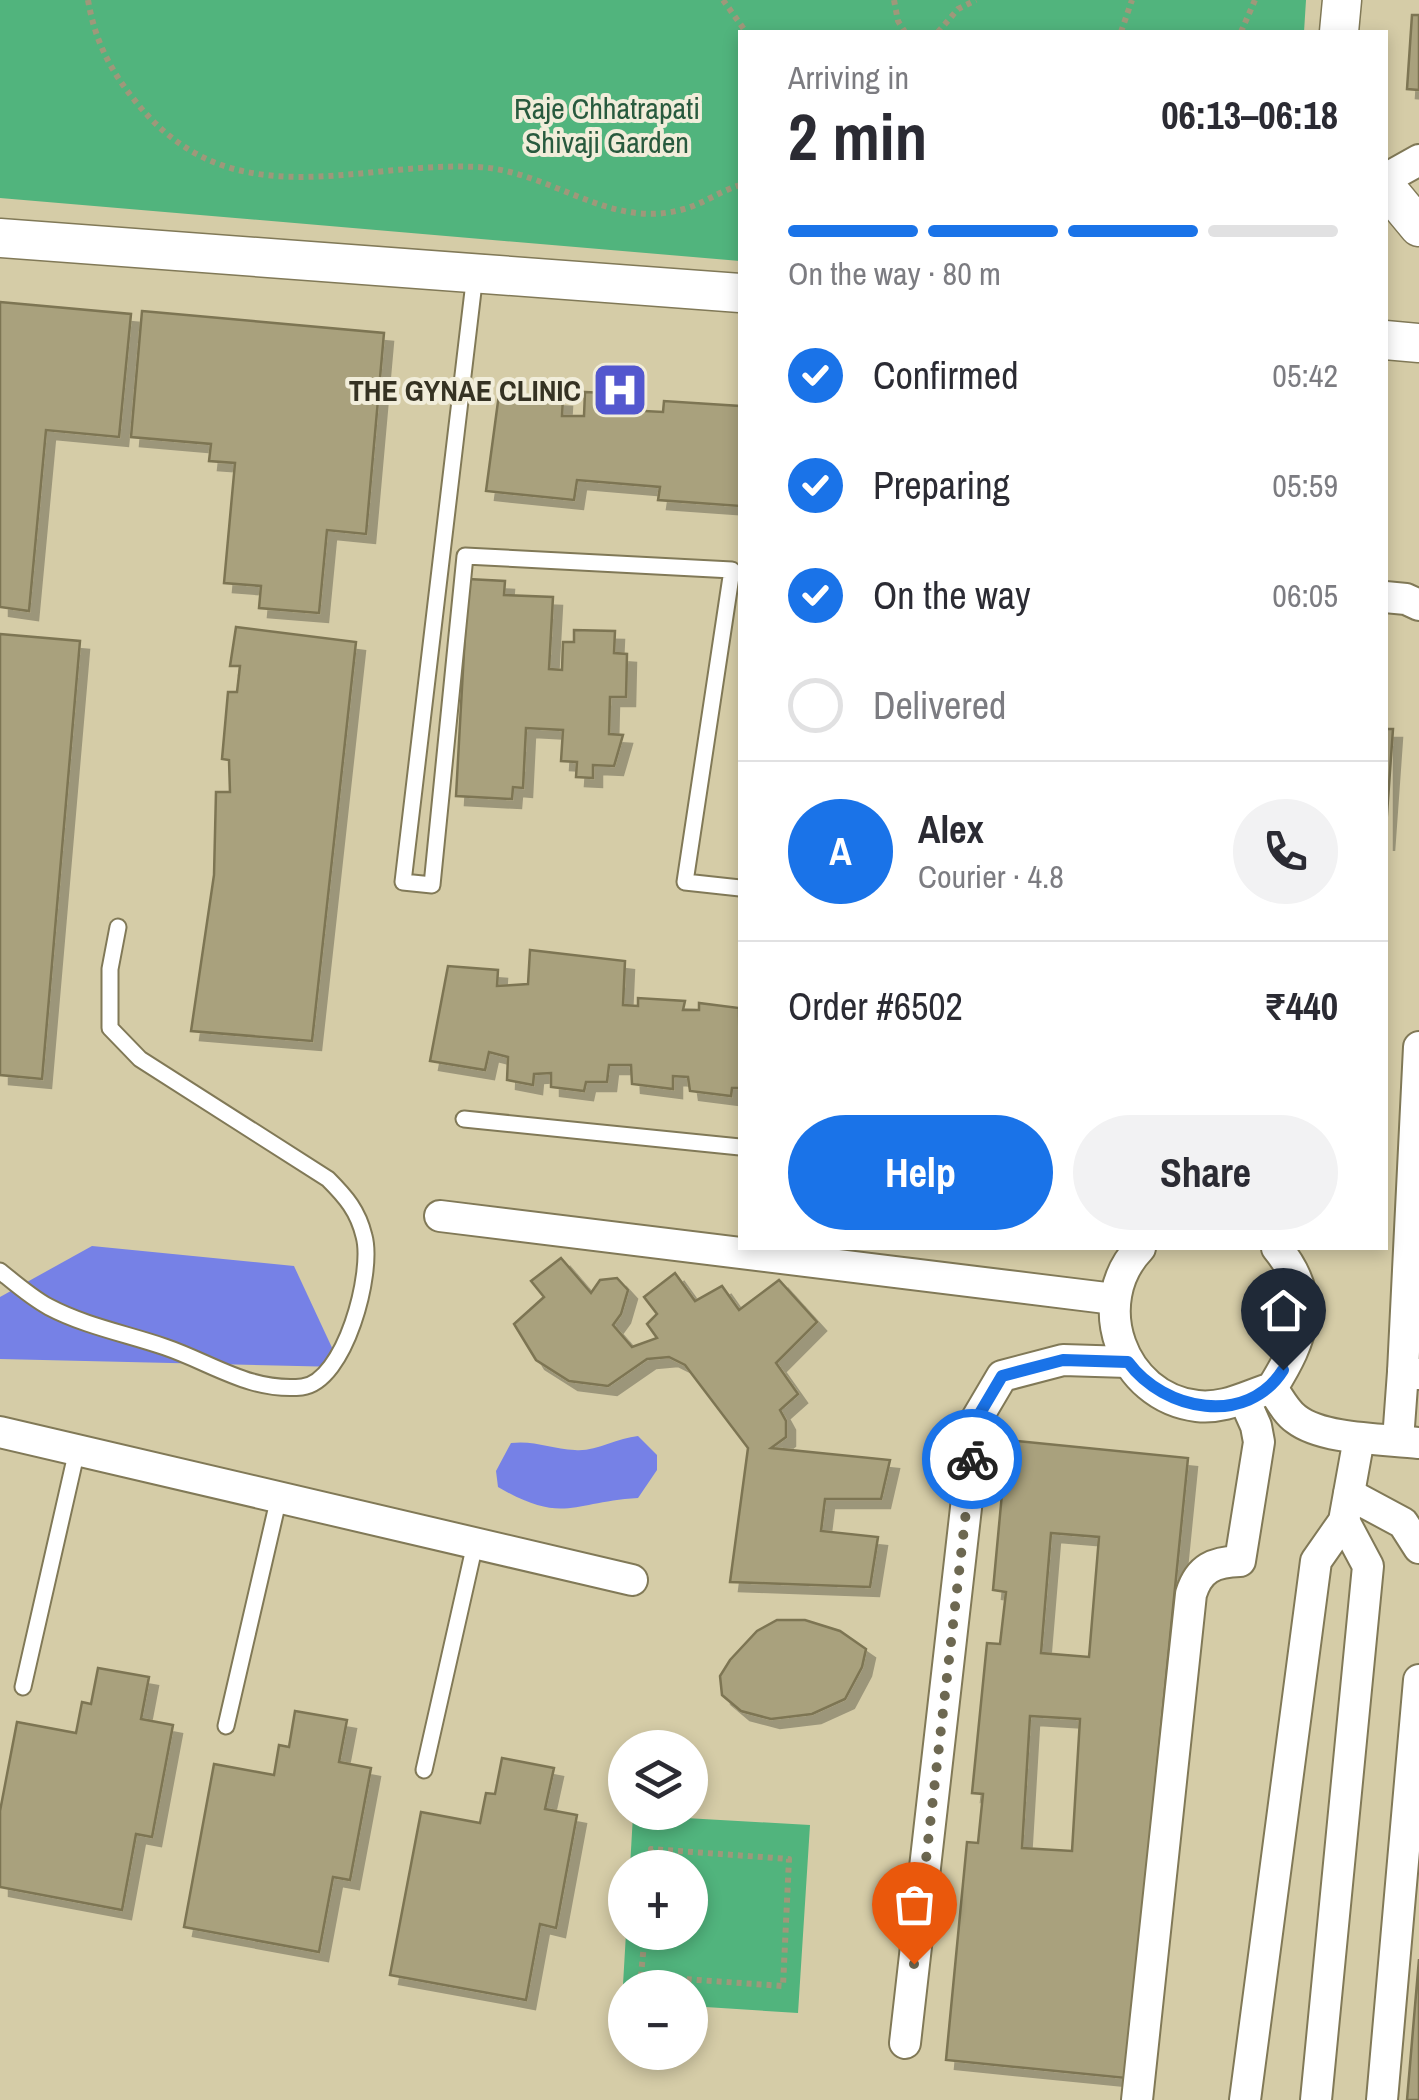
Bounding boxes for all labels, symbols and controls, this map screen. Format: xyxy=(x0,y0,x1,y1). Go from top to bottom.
text: Arriving in xyxy=(788,56,909,99)
park label: Raje Chhatrapati Shivaji Garden xyxy=(514,88,700,162)
text: 06:13–06:18 xyxy=(1161,90,1338,141)
text: 2 min xyxy=(788,93,927,180)
text: On the way · 80 m xyxy=(788,252,1001,295)
icon: check xyxy=(788,348,843,403)
text: Confirmed xyxy=(873,350,1018,401)
text: 05:42 xyxy=(1272,354,1338,397)
hospital icon: THE GYNAE CLINIC xyxy=(590,360,650,420)
place label: THE GYNAE CLINIC xyxy=(349,370,581,410)
icon: check xyxy=(788,458,843,513)
text: Preparing xyxy=(873,460,1010,511)
text: 05:59 xyxy=(1272,464,1338,507)
icon: check xyxy=(788,568,843,623)
text: On the way xyxy=(873,570,1031,621)
text: 06:05 xyxy=(1272,574,1338,617)
text: Delivered xyxy=(873,680,1006,731)
button: phone xyxy=(1233,799,1338,904)
text: Alex xyxy=(918,804,984,855)
text: A xyxy=(829,826,852,877)
text: Courier · 4.8 xyxy=(918,855,1064,898)
text: Order #6502 xyxy=(788,981,963,1032)
text: ₹440 xyxy=(1264,981,1338,1032)
button: Help xyxy=(788,1115,1053,1230)
button: Share xyxy=(1073,1115,1338,1230)
pin xyxy=(1241,1268,1326,1371)
icon: home xyxy=(1256,1283,1311,1338)
courier xyxy=(922,1409,1022,1509)
icon: bike xyxy=(945,1432,1000,1487)
map controls xyxy=(608,1730,708,2070)
button: layers xyxy=(608,1730,708,1830)
button: + xyxy=(608,1850,708,1950)
pin xyxy=(872,1862,957,1965)
icon: bag xyxy=(887,1877,942,1932)
button: − xyxy=(608,1970,708,2070)

